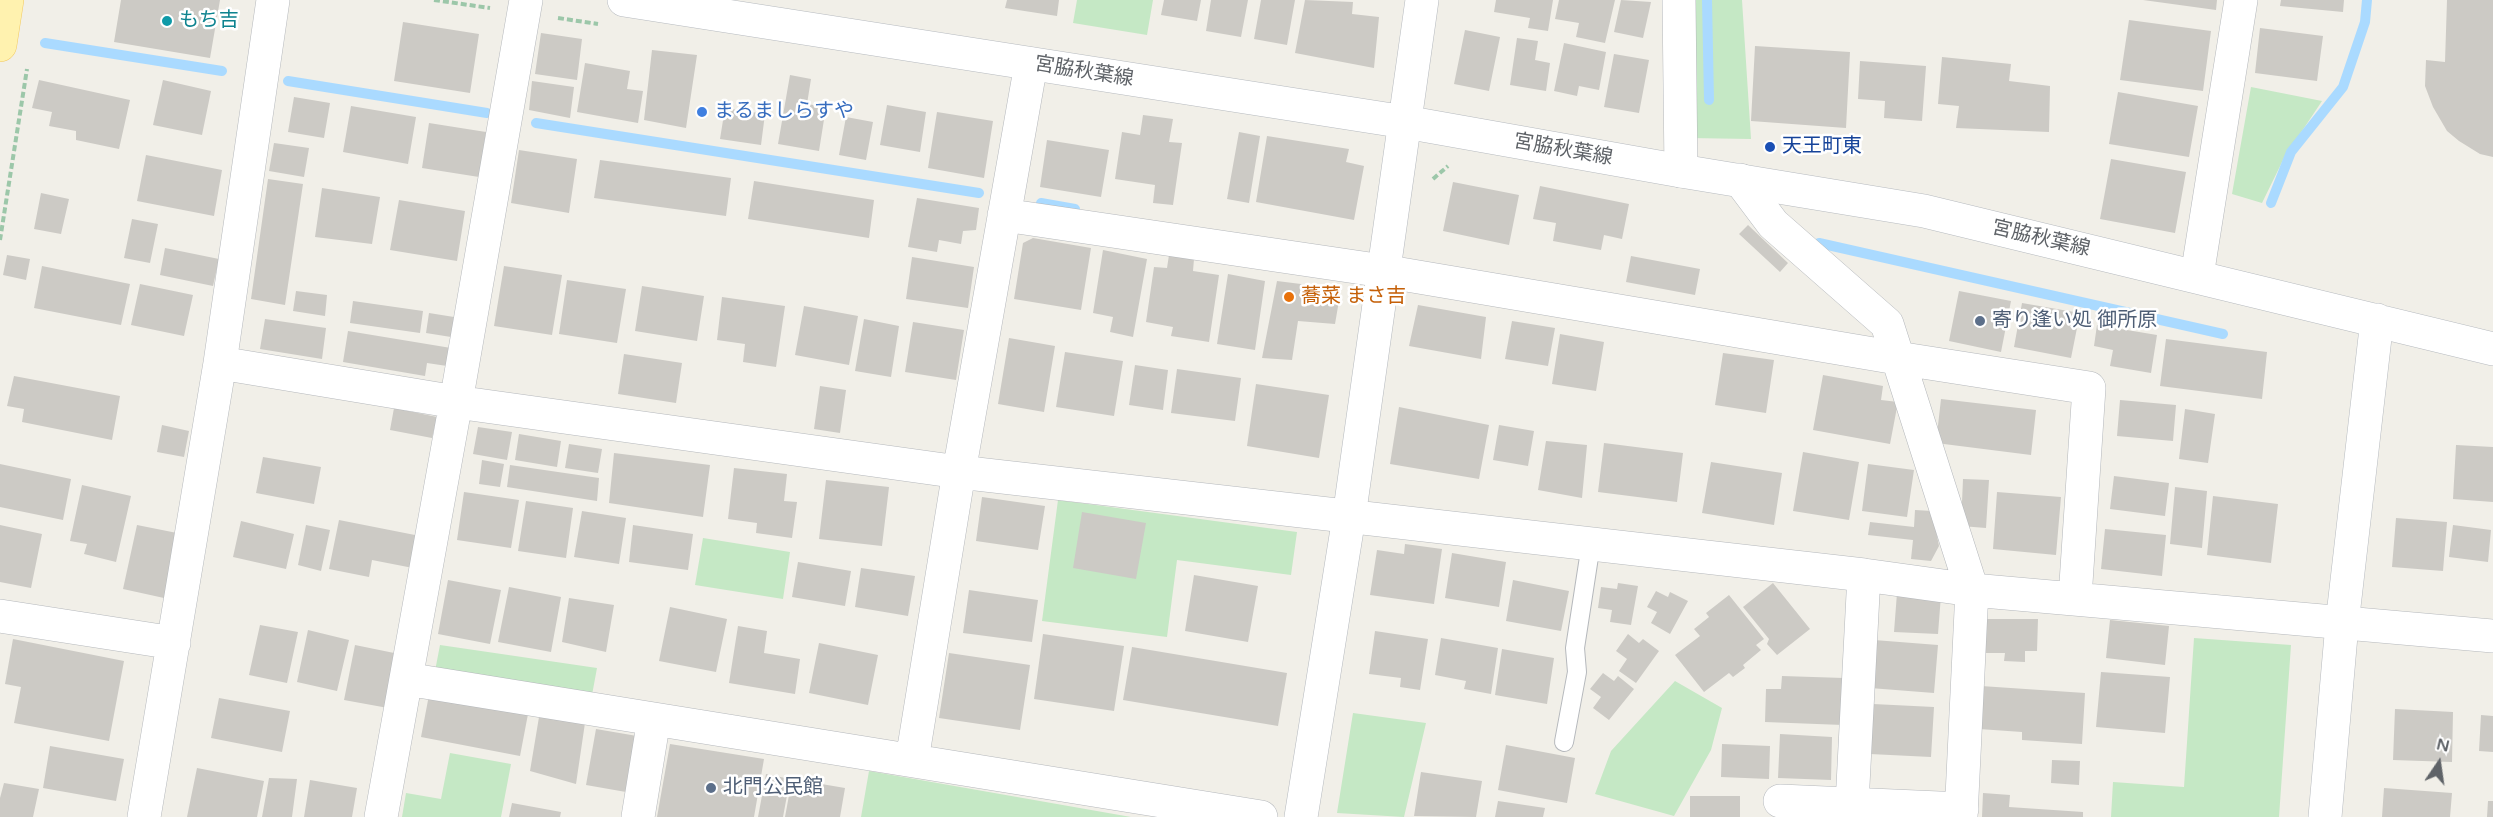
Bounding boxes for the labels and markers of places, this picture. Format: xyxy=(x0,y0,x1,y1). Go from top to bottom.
place label: もち吉 xyxy=(179,9,239,33)
marker: もち吉 xyxy=(160,14,174,28)
place label: まるましらすや xyxy=(714,100,854,124)
marker: まるましらすや xyxy=(695,105,709,119)
place label: 天王町東 xyxy=(1782,135,1862,159)
marker: 天王町東 xyxy=(1763,140,1777,154)
place label: 蕎菜 まさ吉 xyxy=(1301,285,1406,309)
marker: 蕎菜 まさ吉 xyxy=(1282,290,1296,304)
place label: 寄り逢い処 御所原 xyxy=(1992,309,2157,333)
marker: 寄り逢い処 御所原 xyxy=(1973,314,1987,328)
place label: 北門公民館 xyxy=(723,776,823,800)
marker: 北門公民館 xyxy=(704,781,718,795)

